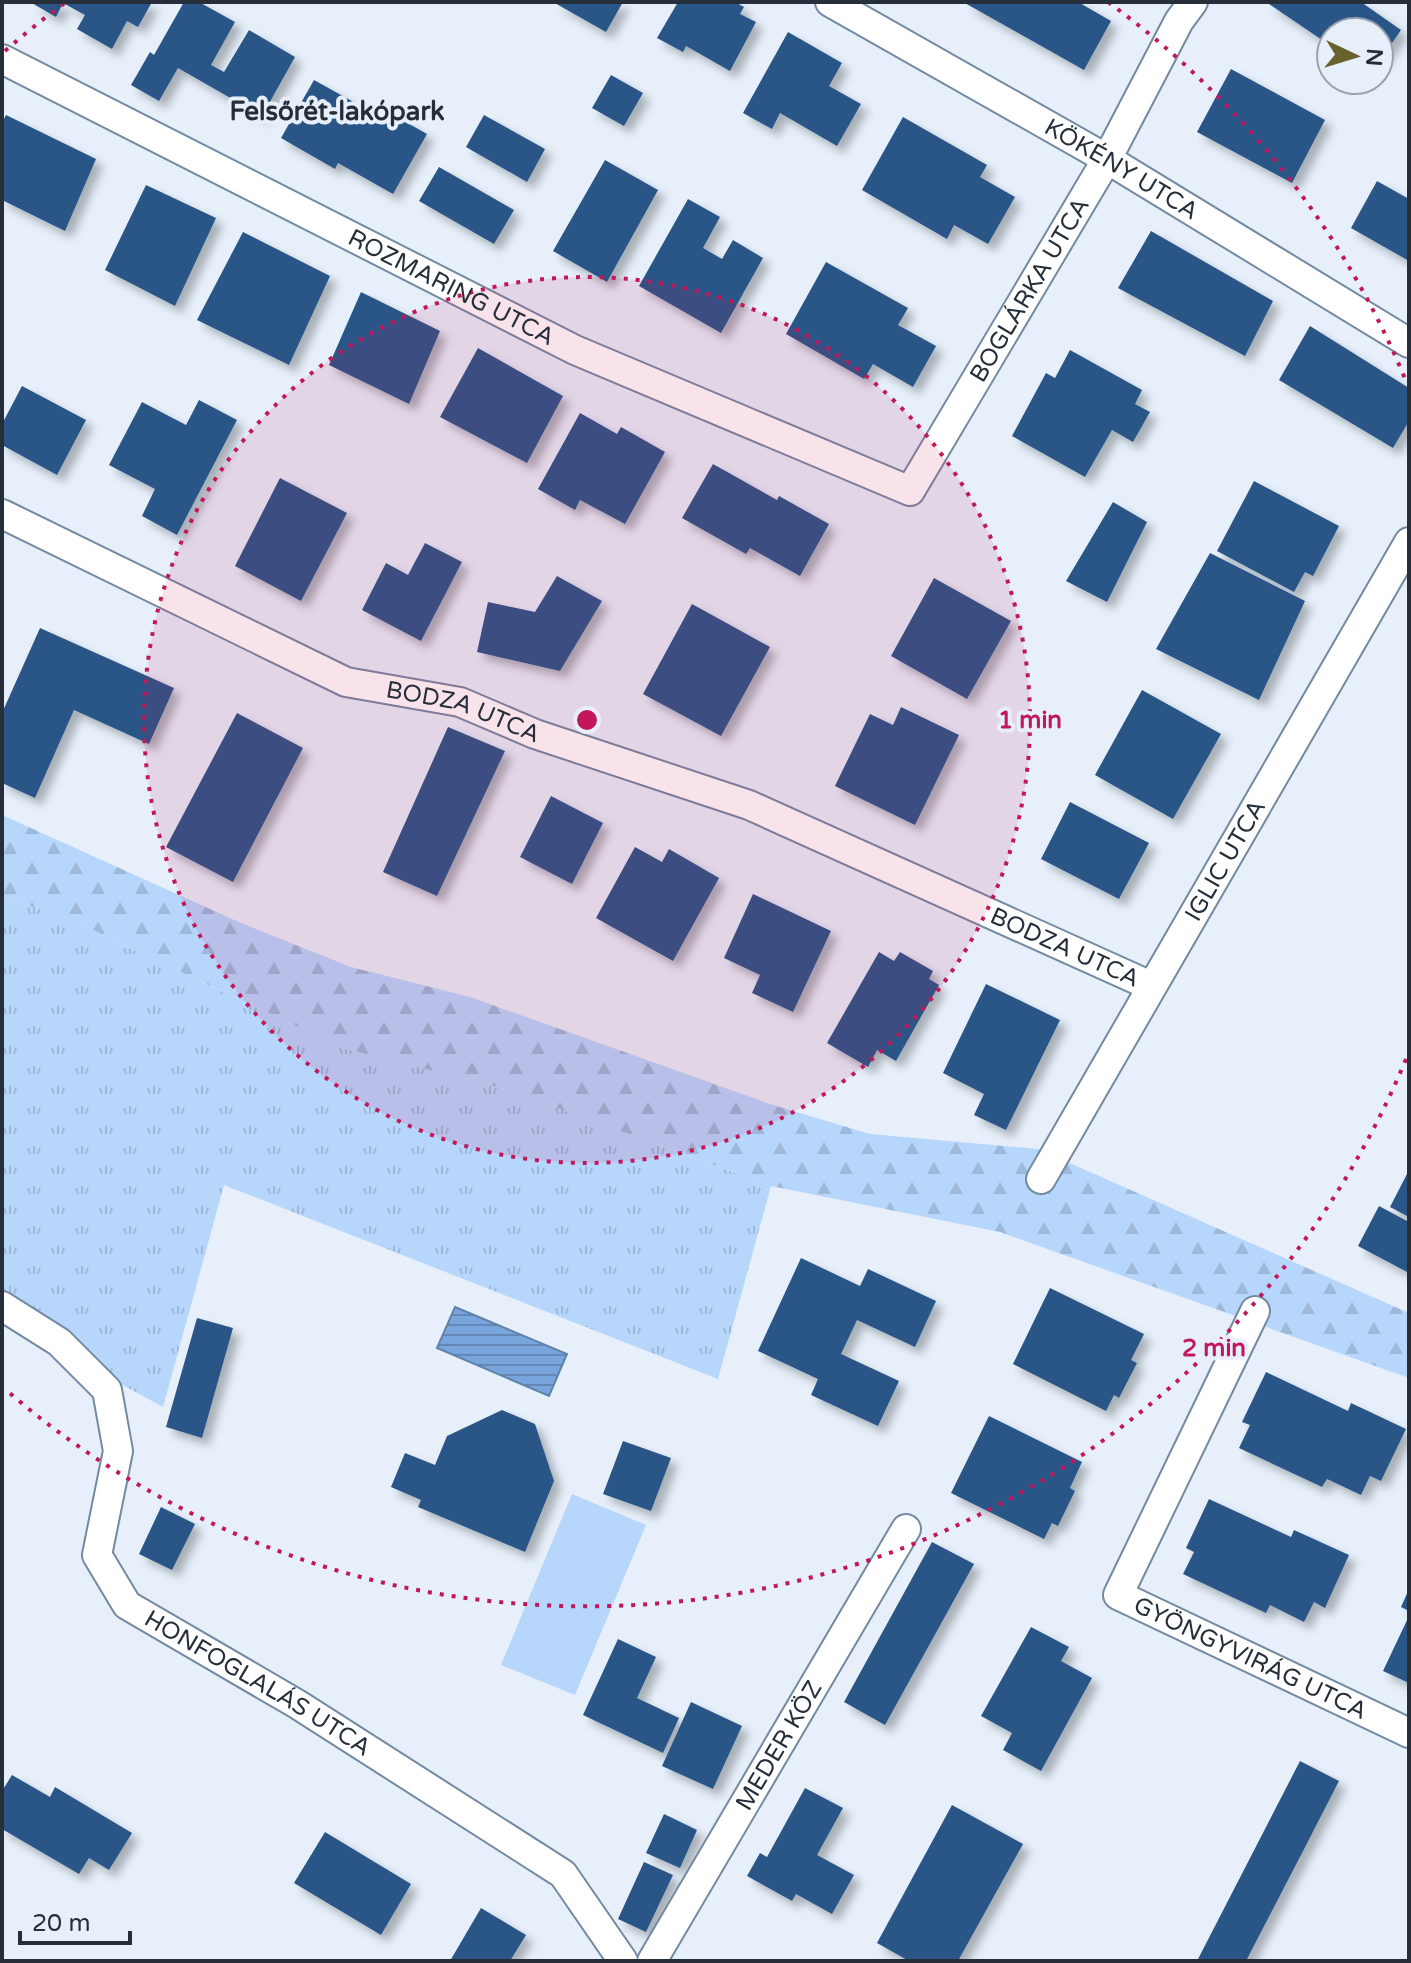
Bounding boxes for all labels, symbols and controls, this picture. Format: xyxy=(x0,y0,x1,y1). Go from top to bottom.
north arrow xyxy=(1315,16,1395,96)
text: N xyxy=(1360,48,1388,67)
district label: Felsőrét-lakópark xyxy=(229,96,445,127)
street label: KÖKÉNY UTCA xyxy=(1039,112,1204,226)
street label: BOGLÁRKA UTCA xyxy=(963,192,1095,387)
street label: ROZMARING UTCA xyxy=(343,223,559,352)
street label: BODZA UTCA xyxy=(384,675,544,749)
centre of rings xyxy=(573,706,601,734)
text: 1 min xyxy=(998,706,1062,735)
street label: IGLIC UTCA xyxy=(1179,794,1272,926)
street label: BODZA UTCA xyxy=(986,901,1144,993)
text: 2 min xyxy=(1182,1334,1246,1363)
street label: GYÖNGYVIRÁG UTCA xyxy=(1129,1590,1372,1726)
street label: HONFOGLALÁS UTCA xyxy=(139,1604,377,1762)
street label: MEDER KÖZ xyxy=(729,1675,828,1815)
scale bar xyxy=(20,1895,130,1945)
text: 20 m xyxy=(32,1909,90,1938)

